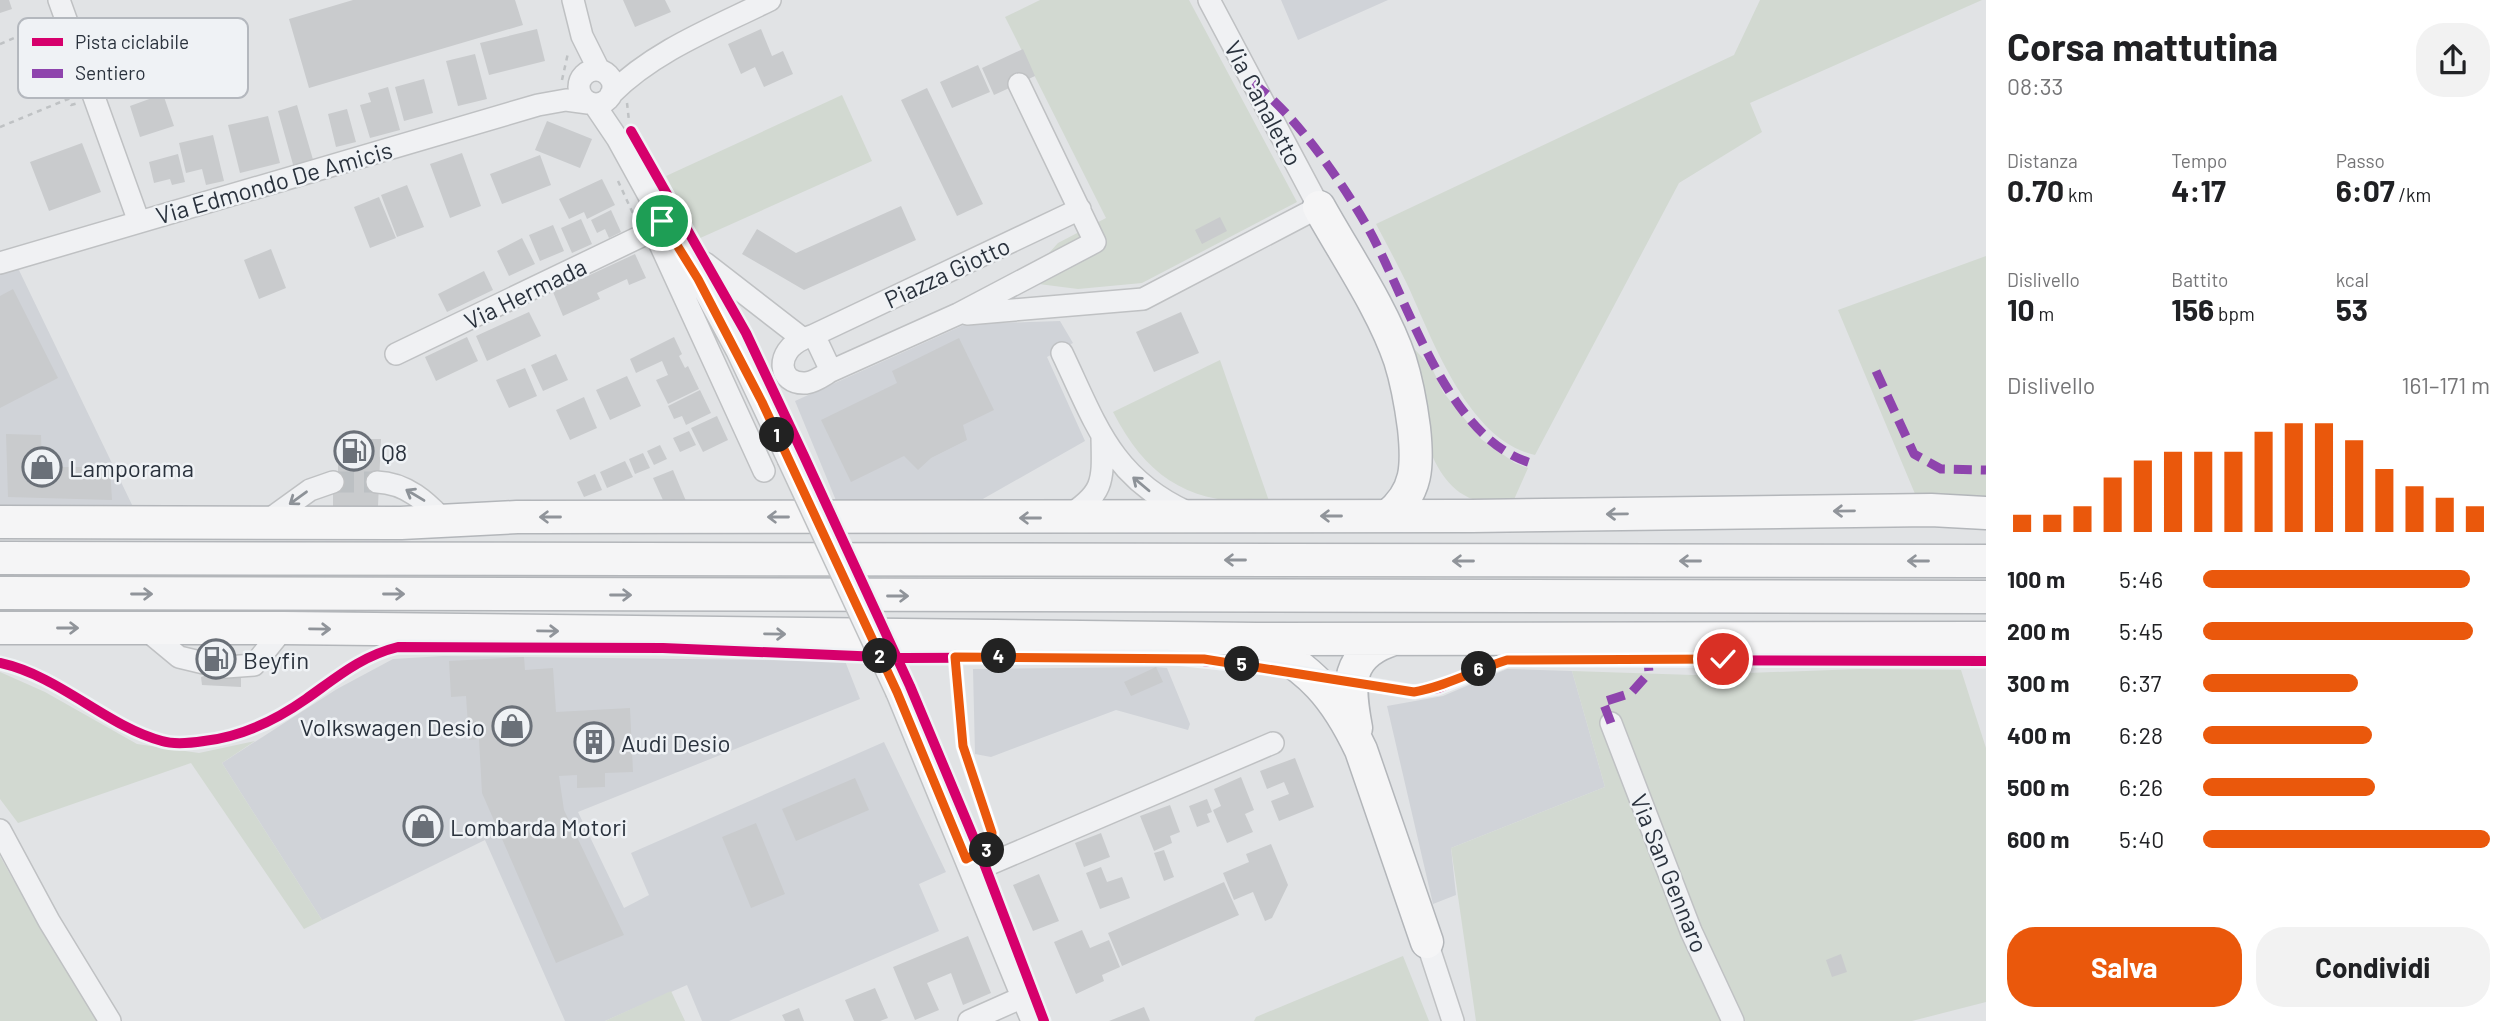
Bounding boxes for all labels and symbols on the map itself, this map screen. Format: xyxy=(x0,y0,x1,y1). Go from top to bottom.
legend xyxy=(18,18,248,98)
text: Pista ciclabile xyxy=(75,30,189,53)
street label: Via Canaletto xyxy=(1219,35,1309,171)
text: Sentiero xyxy=(75,61,146,84)
street label: Via Edmondo De Amicis xyxy=(152,134,396,230)
pin xyxy=(632,191,692,251)
street label: Piazza Giotto xyxy=(880,230,1014,314)
street label: Via Hermada xyxy=(459,251,591,335)
pin: 1 xyxy=(760,418,794,452)
fuel station icon: Q8 xyxy=(333,430,375,472)
place label: Q8 xyxy=(381,437,407,466)
shop icon: Lamporama xyxy=(21,446,63,488)
place label: Lamporama xyxy=(69,453,194,482)
one-way arrow xyxy=(1132,476,1150,492)
one-way arrow xyxy=(405,488,425,502)
one-way arrow xyxy=(290,491,308,506)
one-way arrow xyxy=(1833,504,1856,518)
one-way arrow xyxy=(1606,507,1629,521)
one-way arrow xyxy=(1319,509,1342,523)
one-way arrow xyxy=(539,510,562,524)
one-way arrow xyxy=(766,510,789,524)
one-way arrow xyxy=(1018,511,1041,525)
one-way arrow xyxy=(1224,553,1247,567)
one-way arrow xyxy=(1452,554,1475,568)
one-way arrow xyxy=(1679,554,1702,568)
one-way arrow xyxy=(1907,554,1930,568)
one-way arrow xyxy=(130,587,153,601)
one-way arrow xyxy=(382,587,405,601)
one-way arrow xyxy=(609,588,632,602)
one-way arrow xyxy=(886,589,909,603)
one-way arrow xyxy=(56,621,79,635)
one-way arrow xyxy=(308,622,331,635)
one-way arrow xyxy=(536,624,559,638)
one-way arrow xyxy=(763,627,786,640)
pin xyxy=(1693,629,1753,689)
fuel station icon: Beyfin xyxy=(195,638,237,680)
pin: 2 xyxy=(862,638,898,674)
pin: 4 xyxy=(982,638,1016,674)
place label: Beyfin xyxy=(243,645,309,674)
pin: 5 xyxy=(1224,646,1260,682)
pin: 6 xyxy=(1462,652,1496,686)
shop icon: Volkswagen Desio xyxy=(491,705,533,747)
place label: Volkswagen Desio xyxy=(300,712,485,741)
building icon: Audi Desio xyxy=(573,721,615,763)
place label: Audi Desio xyxy=(621,728,731,757)
street label: Via San Gennaro xyxy=(1625,789,1715,957)
shop icon: Lombarda Motori xyxy=(402,805,444,847)
place label: Lombarda Motori xyxy=(450,812,627,841)
pin: 3 xyxy=(970,832,1004,868)

